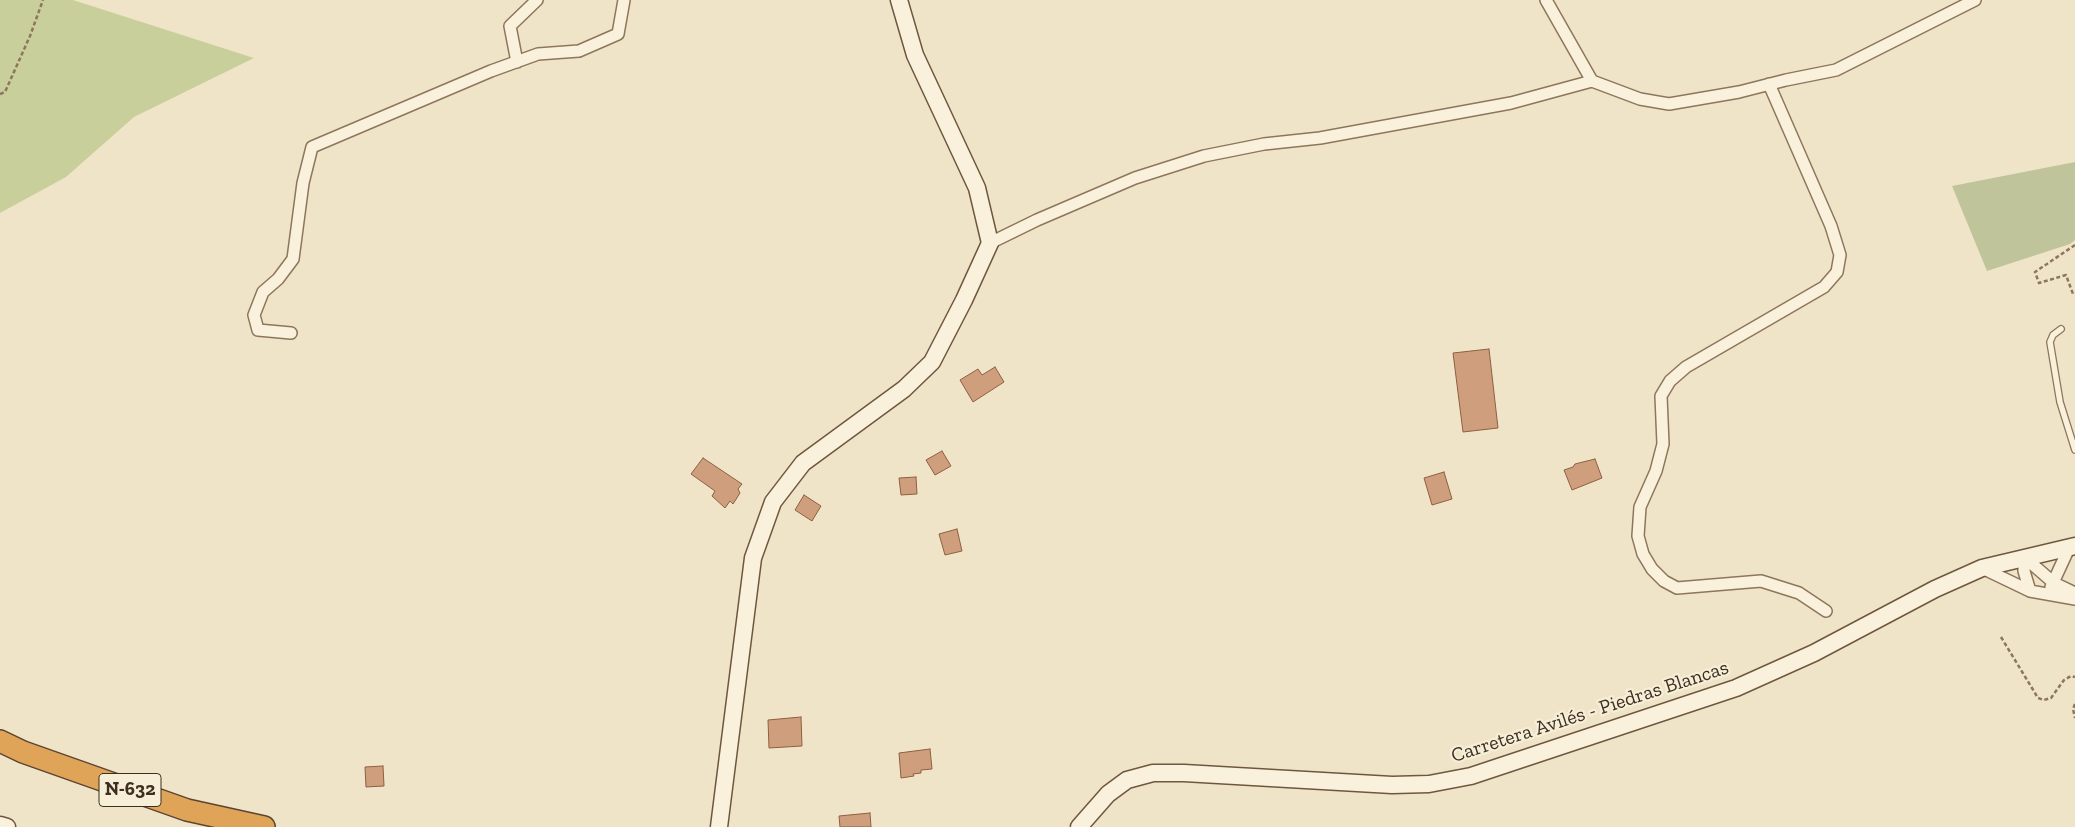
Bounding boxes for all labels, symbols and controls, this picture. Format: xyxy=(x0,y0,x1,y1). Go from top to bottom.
street label: Carretera Avilés - Piedras Blancas xyxy=(1448,656,1732,768)
road number: N-632 xyxy=(99,774,161,806)

